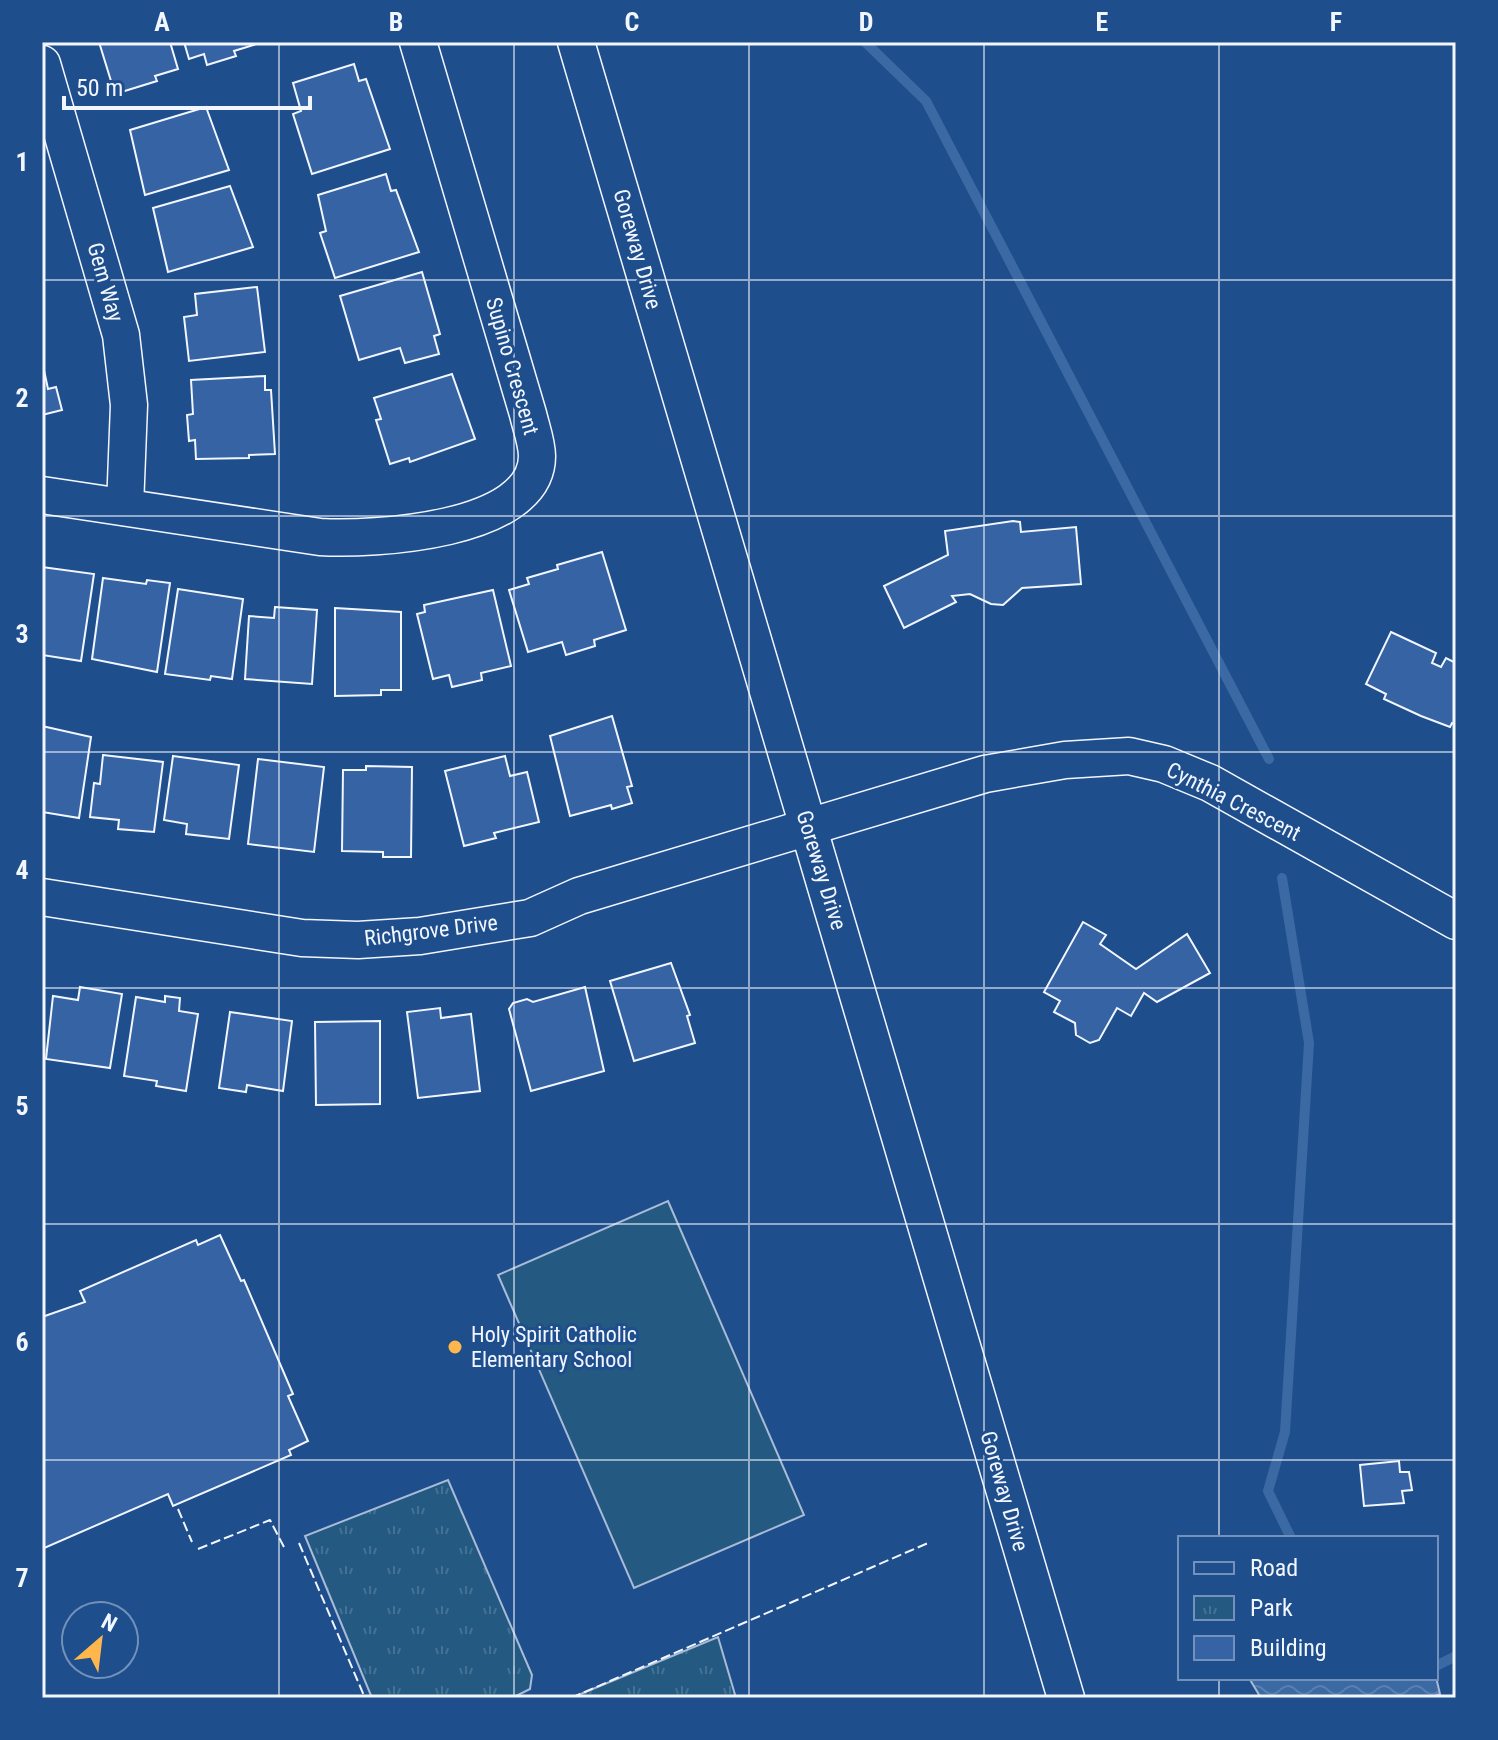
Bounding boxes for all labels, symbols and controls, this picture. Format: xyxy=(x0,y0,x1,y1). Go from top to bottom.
text: A xyxy=(154,7,170,37)
text: B xyxy=(389,7,403,37)
text: C xyxy=(625,7,640,37)
text: D xyxy=(859,7,873,37)
text: E xyxy=(1096,7,1109,37)
text: F xyxy=(1330,7,1342,37)
scale bar xyxy=(64,60,310,110)
text: 50 m xyxy=(76,74,123,102)
text: 1 xyxy=(15,147,29,177)
street label: Goreway Drive xyxy=(608,186,667,312)
street label: Gem Way xyxy=(82,240,129,324)
street label: Supino Crescent xyxy=(481,295,544,438)
text: 2 xyxy=(15,383,29,413)
text: 3 xyxy=(15,619,29,649)
street label: Cynthia Crescent xyxy=(1163,757,1305,846)
street label: Goreway Drive xyxy=(791,807,852,933)
text: 4 xyxy=(15,855,29,885)
street label: Richgrove Drive xyxy=(363,910,499,951)
text: 5 xyxy=(15,1091,29,1121)
place label: Holy Spirit Catholic Elementary School xyxy=(471,1322,637,1372)
text: 6 xyxy=(15,1327,29,1357)
marker: Holy Spirit Catholic Elementary School xyxy=(446,1338,464,1356)
street label: Goreway Drive xyxy=(975,1428,1034,1554)
legend xyxy=(1178,1536,1438,1680)
text: Road xyxy=(1250,1554,1298,1582)
text: 7 xyxy=(15,1563,29,1593)
text: Park xyxy=(1250,1594,1293,1622)
north arrow xyxy=(60,1600,140,1680)
text: N xyxy=(97,1609,121,1637)
text: Building xyxy=(1250,1634,1327,1662)

